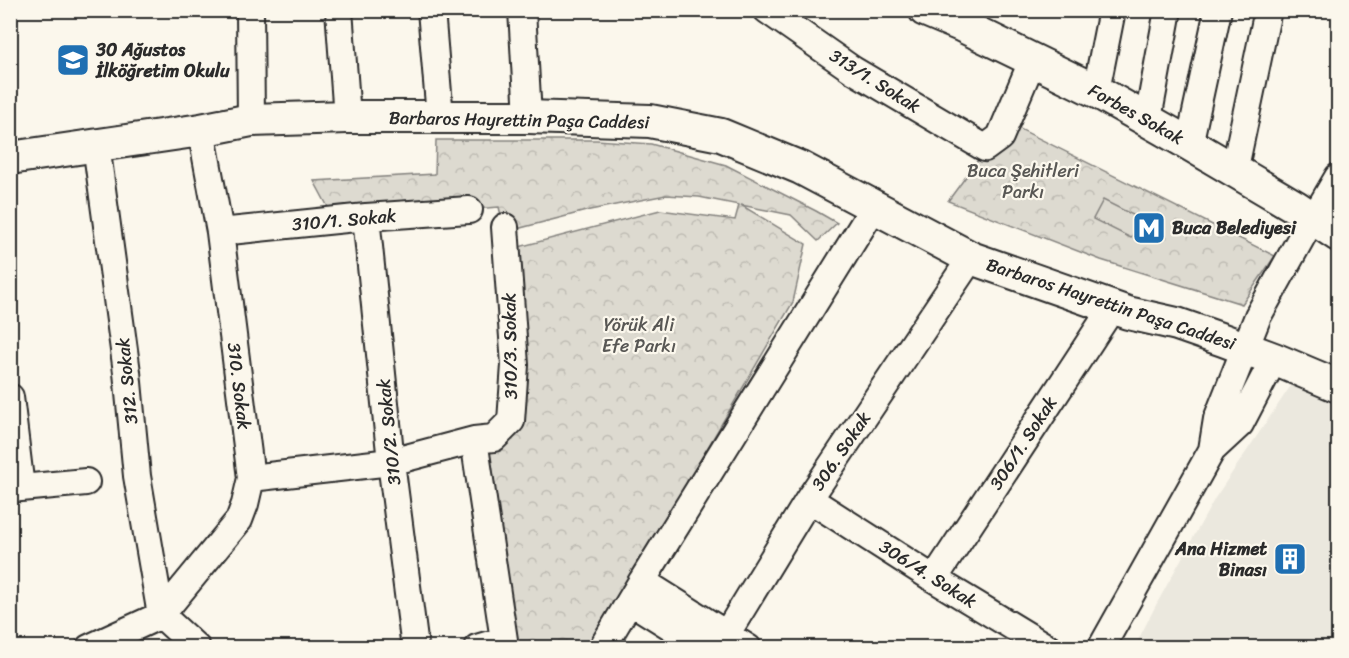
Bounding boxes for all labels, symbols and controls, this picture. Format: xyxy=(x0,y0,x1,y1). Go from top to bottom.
place label: 30 Ağustos İlköğretim Okulu xyxy=(95,34,230,87)
street label: 313/1. Sokak xyxy=(823,40,927,122)
school or university icon: 30 Ağustos İlköğretim Okulu xyxy=(55,42,91,78)
street label: Forbes Sokak xyxy=(1082,74,1190,154)
street label: Barbaros Hayrettin Paşa Caddesi xyxy=(389,102,651,138)
park label: Buca Şehitleri Parkı xyxy=(967,155,1080,208)
street label: 310/1. Sokak xyxy=(291,199,398,240)
metro station icon: Buca Belediyesi xyxy=(1131,210,1167,246)
place label: Buca Belediyesi xyxy=(1172,212,1297,244)
street label: Barbaros Hayrettin Paşa Caddesi xyxy=(982,249,1241,360)
street label: 310/3. Sokak xyxy=(493,292,527,400)
park label: Yörük Ali Efe Parkı xyxy=(602,309,676,362)
street label: 312. Sokak xyxy=(107,336,147,426)
street label: 310. Sokak xyxy=(218,341,260,432)
street label: 310/2. Sokak xyxy=(367,377,411,487)
street label: 306/1. Sokak xyxy=(980,389,1066,497)
street label: 306. Sokak xyxy=(803,404,880,497)
street label: 306/4. Sokak xyxy=(873,531,984,617)
place label: Ana Hizmet Binası xyxy=(1174,533,1267,586)
building icon: Ana Hizmet Binası xyxy=(1272,541,1308,577)

